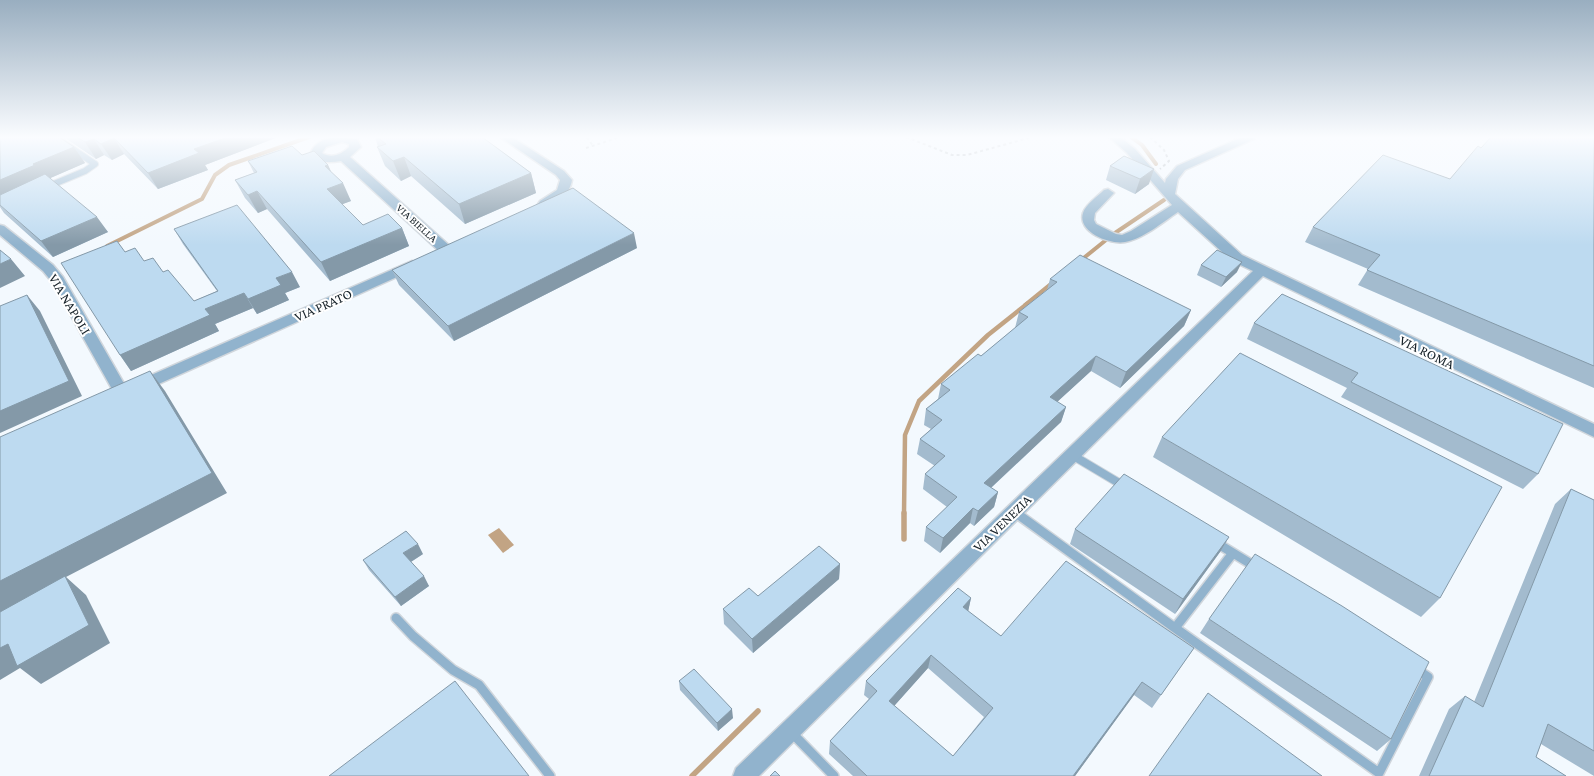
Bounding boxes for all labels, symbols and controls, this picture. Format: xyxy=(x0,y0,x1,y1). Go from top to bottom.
street label: VIA BIELLA xyxy=(394,202,440,245)
street label: VIA NAPOLI xyxy=(46,271,94,337)
street label: VIA PRATO xyxy=(292,285,354,325)
street label: VIA ROMA xyxy=(1397,332,1457,372)
street label: VIA VENEZIA xyxy=(970,491,1034,555)

